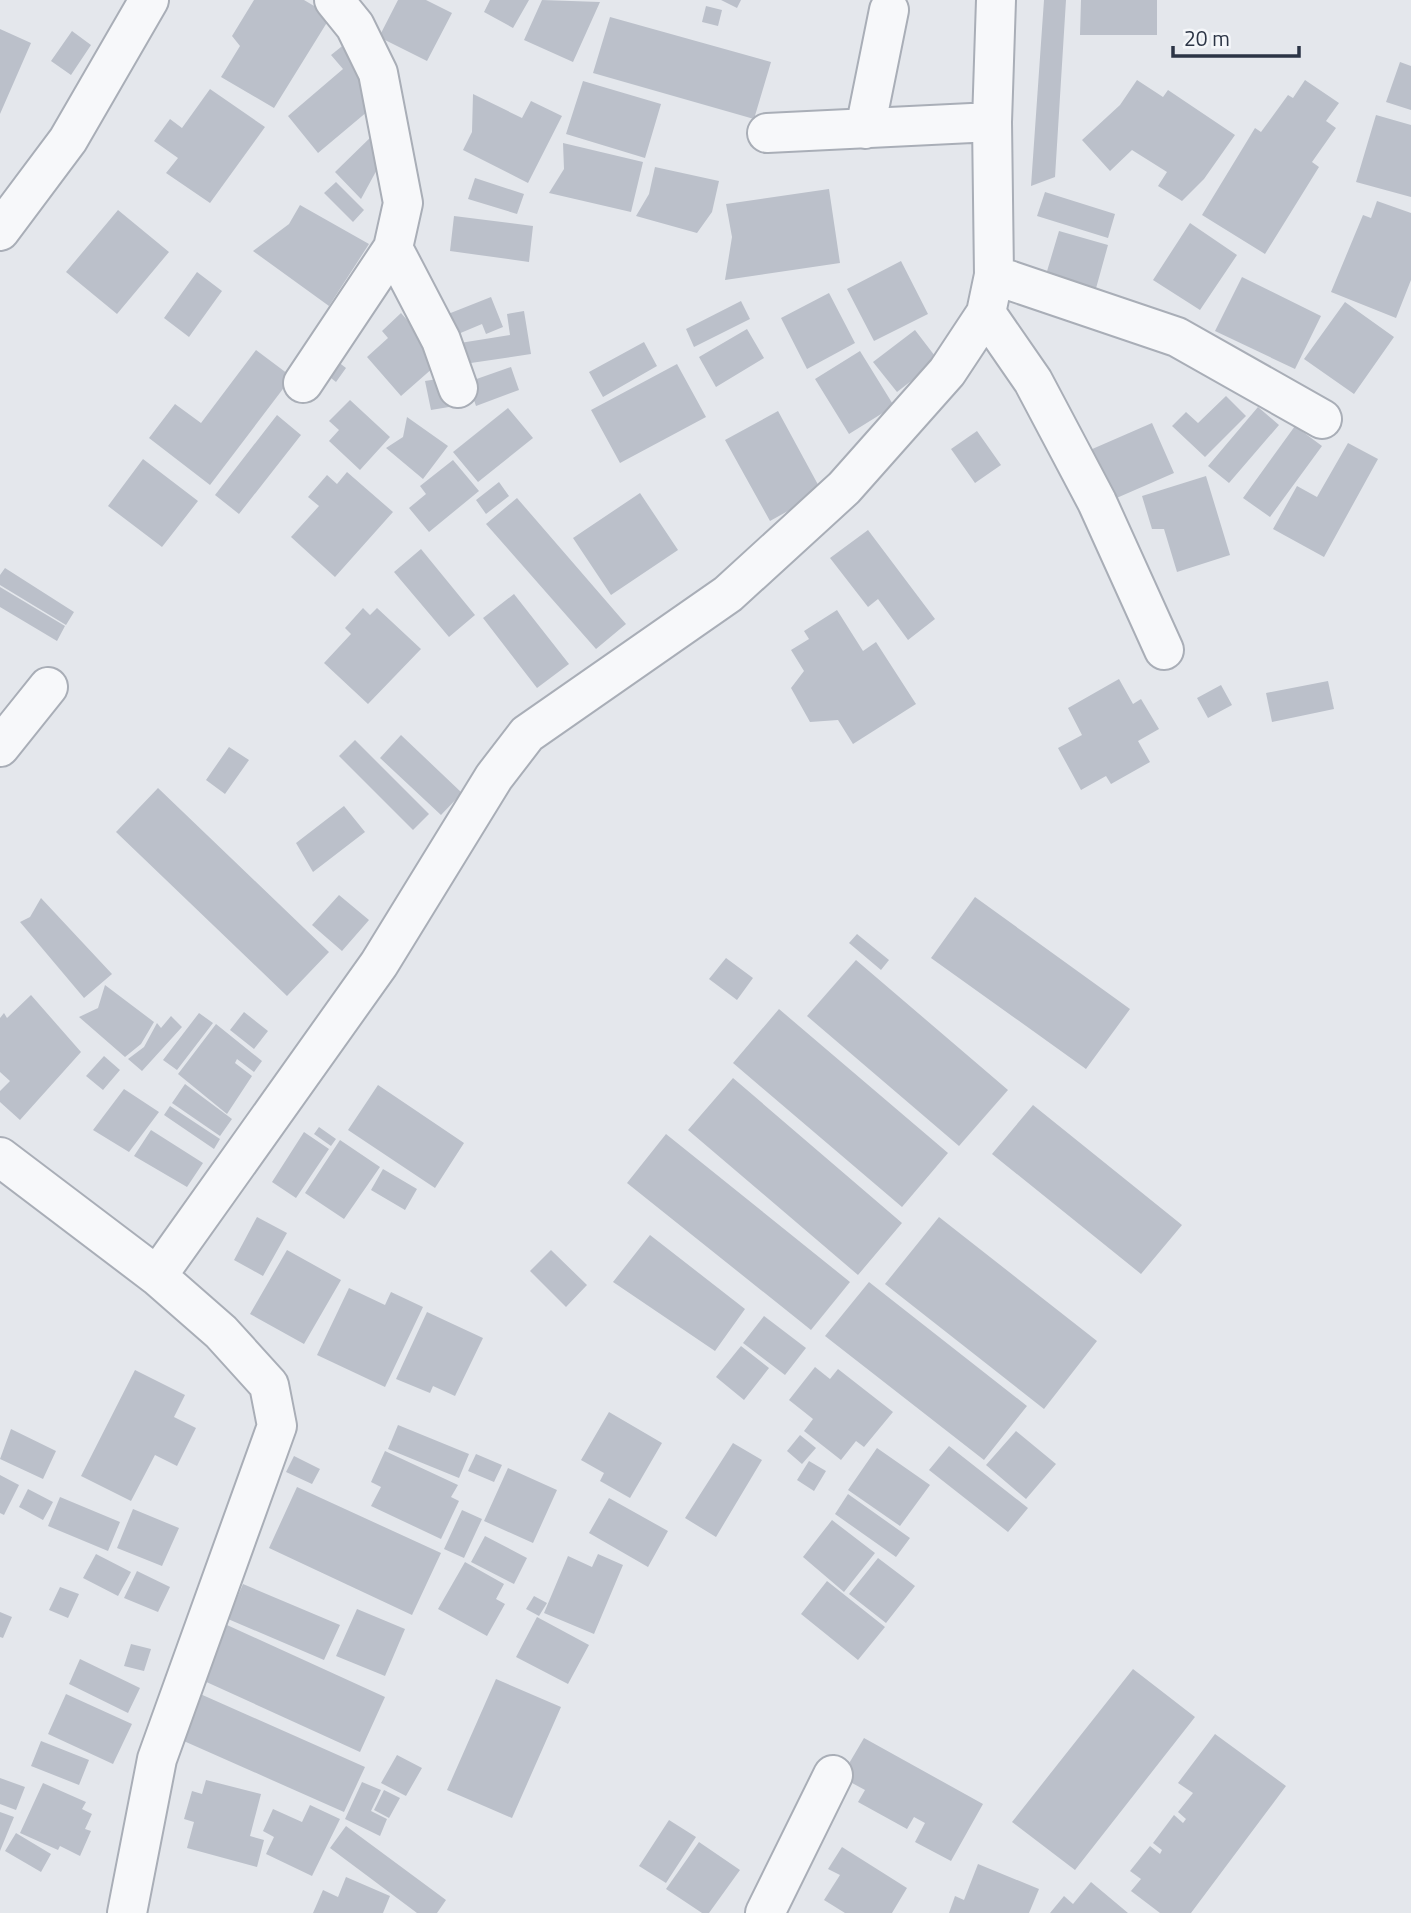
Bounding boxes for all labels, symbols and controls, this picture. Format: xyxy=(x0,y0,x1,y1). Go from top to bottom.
scale bar xyxy=(1173,14,1299,58)
text: 20 m xyxy=(1184,22,1230,54)

